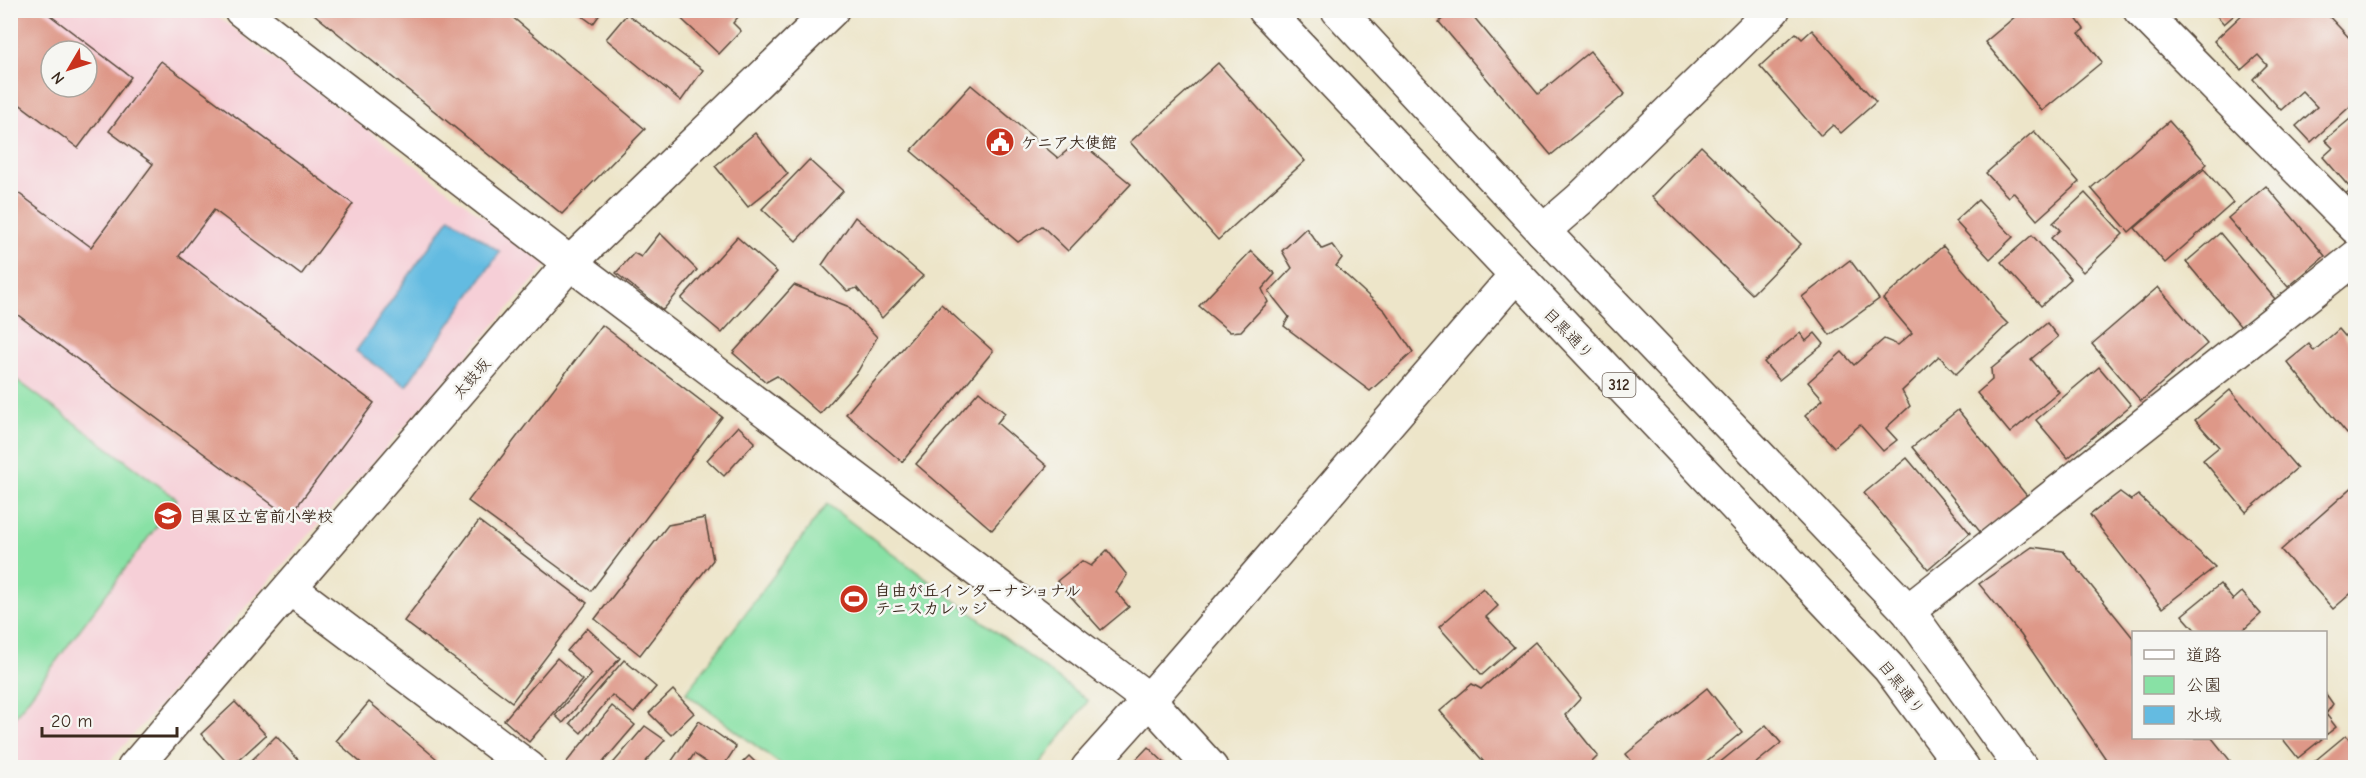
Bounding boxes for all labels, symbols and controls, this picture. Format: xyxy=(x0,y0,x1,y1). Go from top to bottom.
north arrow xyxy=(39,39,99,99)
text: N xyxy=(48,68,68,88)
public building icon: ケニア大使館 xyxy=(984,126,1016,158)
place label: ケニア大使館 xyxy=(1021,134,1117,152)
street label: 目黒通り xyxy=(1540,304,1597,363)
street label: 太鼓坂 xyxy=(449,355,494,403)
road number: 312 xyxy=(1602,373,1636,397)
school or university icon: 目黒区立宮前小学校 xyxy=(152,500,184,532)
place label: 目黒区立宮前小学校 xyxy=(189,508,333,526)
place label: 自由が丘インターナショナル テニスカレッジ xyxy=(875,582,1081,618)
sports icon: 自由が丘インターナショナル テニスカレッジ xyxy=(838,583,870,615)
legend xyxy=(2132,631,2327,739)
text: 道路 xyxy=(2186,645,2222,666)
street label: 目黒通り xyxy=(1874,657,1928,718)
text: 公園 xyxy=(2186,675,2222,696)
scale bar xyxy=(42,700,177,738)
text: 水域 xyxy=(2186,705,2222,726)
text: 20 m xyxy=(51,711,92,732)

